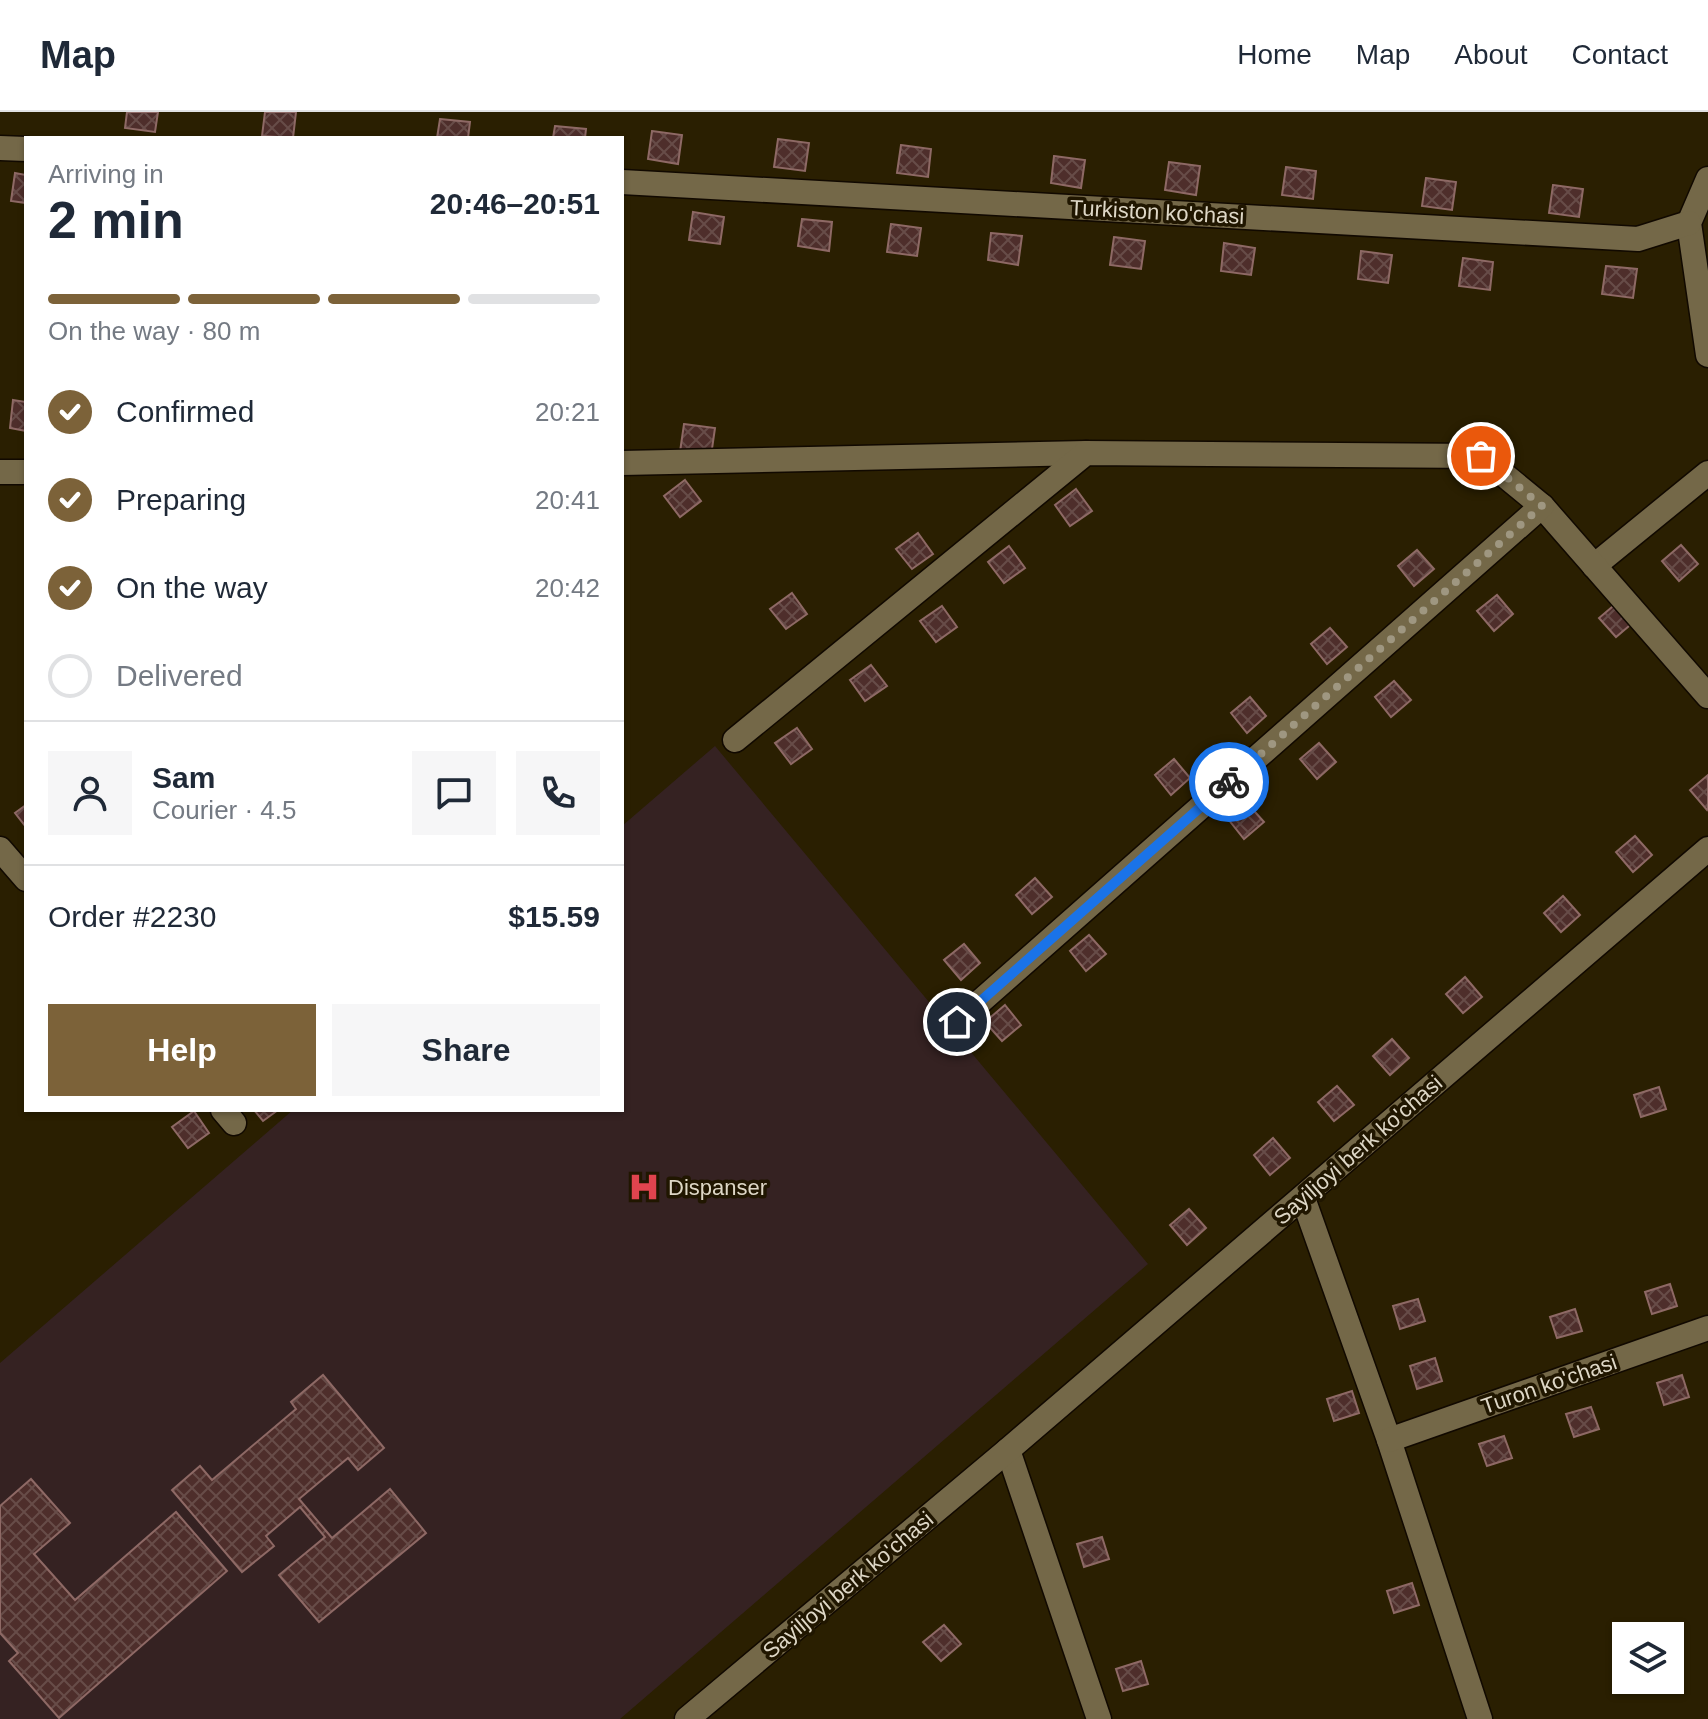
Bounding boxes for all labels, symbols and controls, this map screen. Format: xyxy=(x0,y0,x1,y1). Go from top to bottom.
text: Map xyxy=(40,34,116,76)
text: Home xyxy=(1237,39,1312,70)
text: Map xyxy=(1356,39,1410,70)
text: About xyxy=(1454,39,1528,70)
text: Contact xyxy=(1572,39,1668,70)
text: Arriving in xyxy=(48,159,164,189)
text: 20:46–20:51 xyxy=(430,187,600,220)
text: 2 min xyxy=(48,191,184,249)
street label: Turkiston ko'chasi xyxy=(1069,195,1245,229)
text: On the way · 80 m xyxy=(48,316,260,346)
icon: check xyxy=(48,390,92,434)
text: Confirmed xyxy=(116,395,254,428)
text: 20:21 xyxy=(535,397,600,427)
pin xyxy=(1447,422,1515,490)
icon: bag xyxy=(1459,434,1503,478)
icon: check xyxy=(48,478,92,522)
text: Preparing xyxy=(116,483,246,516)
text: 20:41 xyxy=(535,485,600,515)
icon: check xyxy=(48,566,92,610)
text: On the way xyxy=(116,571,268,604)
text: 20:42 xyxy=(535,573,600,603)
text: Delivered xyxy=(116,659,243,692)
courier xyxy=(1189,742,1269,822)
button: person xyxy=(48,751,132,835)
button: chat xyxy=(412,751,496,835)
button: phone xyxy=(516,751,600,835)
icon: bike xyxy=(1207,760,1251,804)
text: Sam xyxy=(152,761,215,794)
text: Courier · 4.5 xyxy=(152,795,297,825)
text: Order #2230 xyxy=(48,900,216,933)
text: $15.59 xyxy=(508,900,600,933)
pin xyxy=(923,988,991,1056)
icon: home xyxy=(935,1000,979,1044)
button: Help xyxy=(48,1004,316,1096)
button: Share xyxy=(332,1004,600,1096)
street label: Sayiljoyi berk ko'chasi xyxy=(1269,1070,1447,1230)
hospital icon: Dispanser xyxy=(627,1170,661,1204)
place label: Dispanser xyxy=(668,1175,767,1200)
street label: Turon ko'chasi xyxy=(1478,1349,1620,1419)
street label: Sayiljoyi berk ko'chasi xyxy=(758,1506,938,1664)
map controls xyxy=(1612,1622,1684,1694)
button: layers xyxy=(1612,1622,1684,1694)

